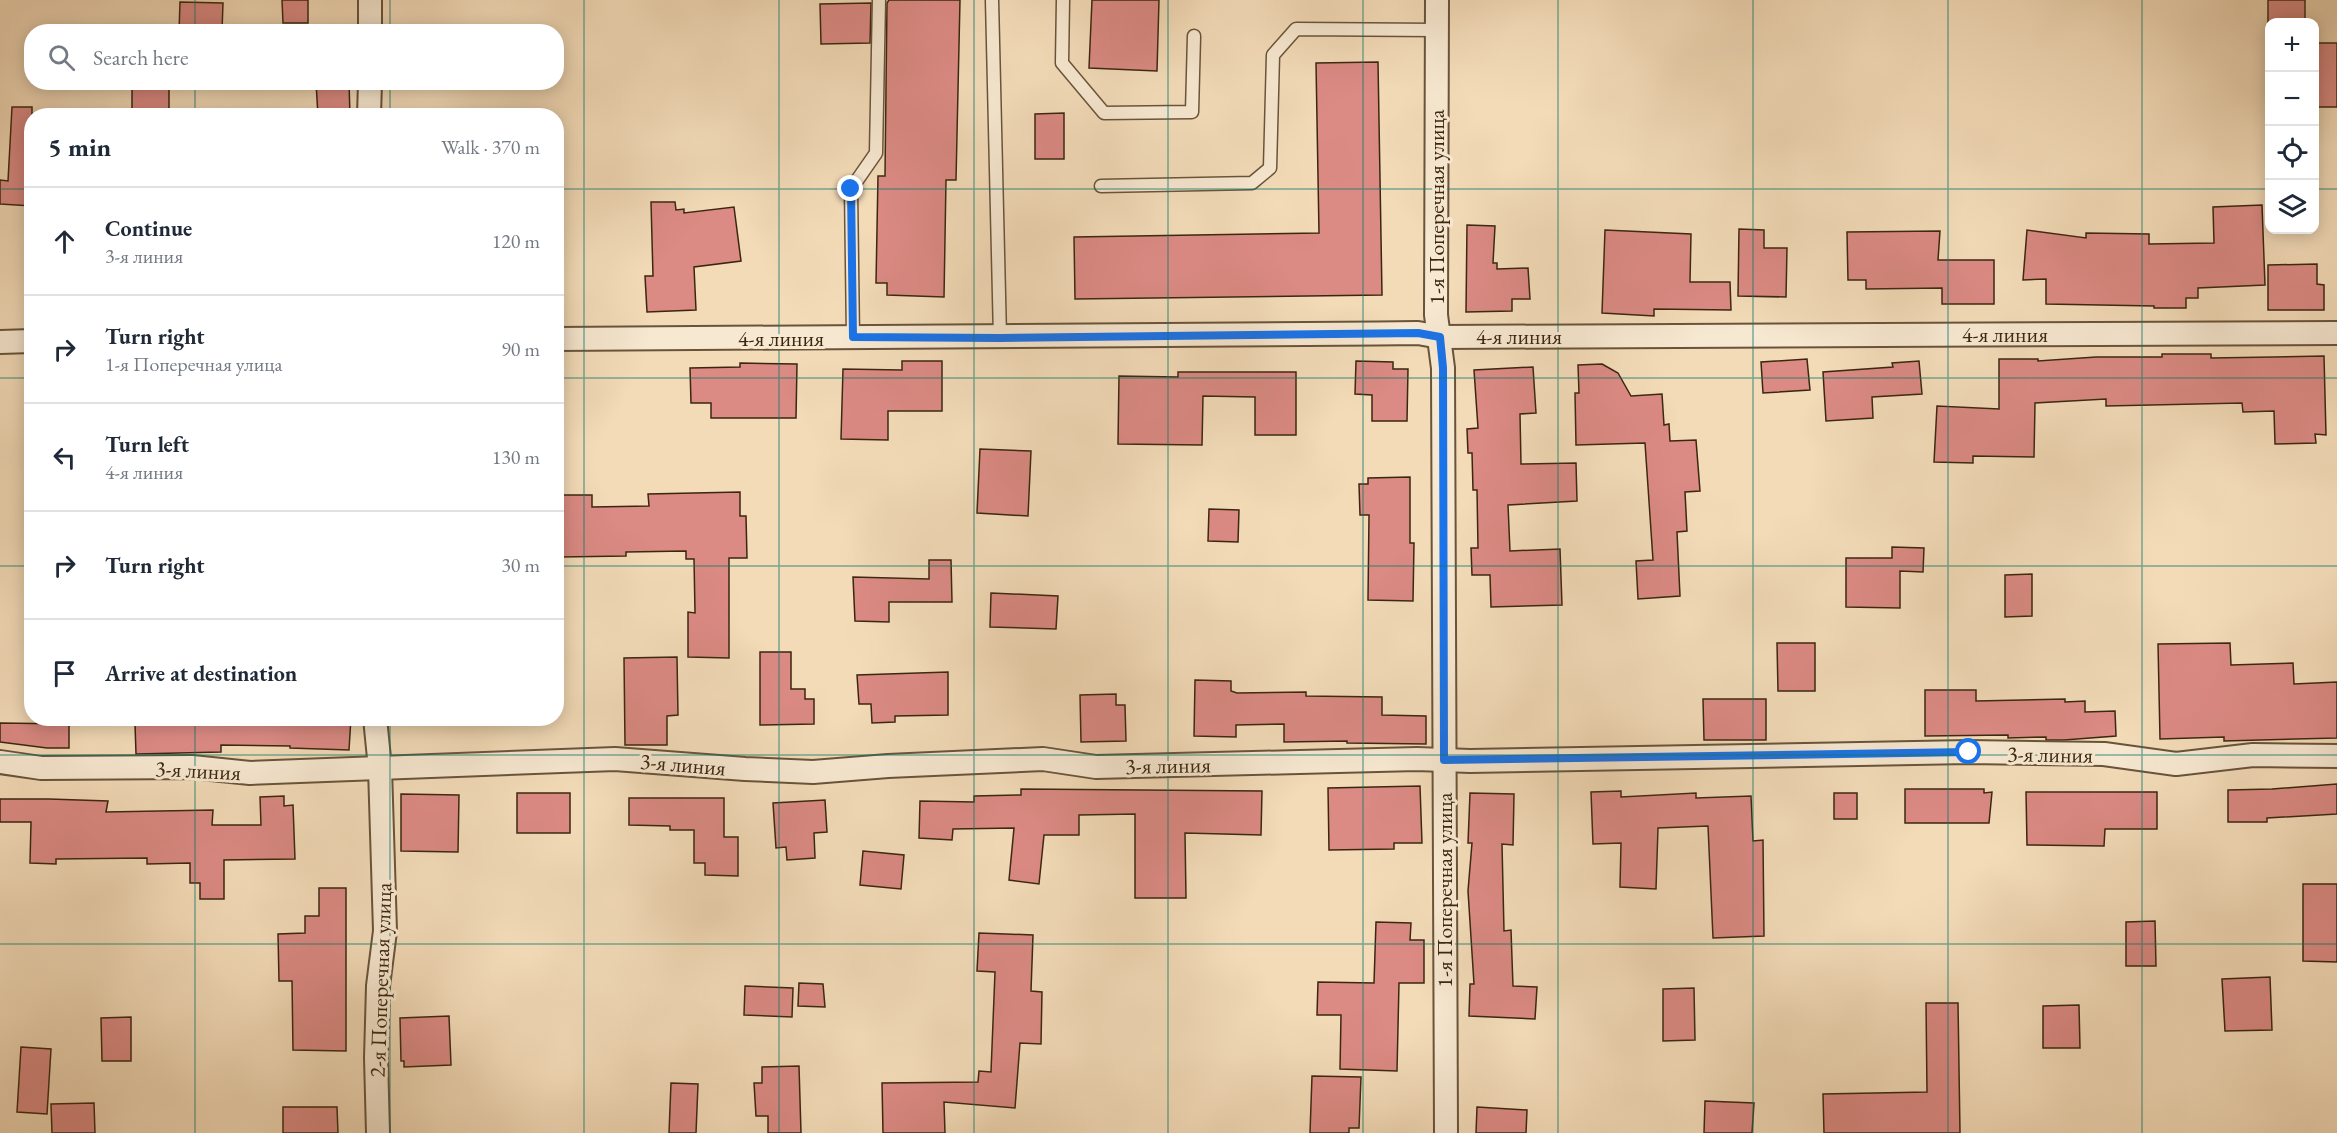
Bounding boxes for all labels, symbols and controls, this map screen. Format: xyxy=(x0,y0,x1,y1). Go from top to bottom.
map controls xyxy=(2265,18,2319,234)
button: + xyxy=(2265,18,2319,72)
search box xyxy=(24,24,564,90)
icon: search xyxy=(45,41,78,74)
text: Search here xyxy=(93,43,188,72)
button: − xyxy=(2265,72,2319,126)
street label: 1-я Поперечная улица xyxy=(1422,109,1451,305)
button: locate xyxy=(2265,126,2319,180)
text: 5 min xyxy=(48,130,111,164)
text: Walk · 370 m xyxy=(441,134,540,160)
route end xyxy=(837,175,863,201)
button: layers xyxy=(2265,180,2319,234)
text: Continue xyxy=(105,214,192,243)
icon: ahead xyxy=(48,225,81,258)
text: 120 m xyxy=(492,228,540,254)
text: 3-я линия xyxy=(105,243,183,269)
street label: 4-я линия xyxy=(1962,320,2048,349)
text: Turn right xyxy=(105,322,204,351)
street label: 4-я линия xyxy=(1476,322,1562,351)
street label: 4-я линия xyxy=(738,324,824,353)
icon: right xyxy=(48,333,81,366)
text: 90 m xyxy=(501,336,540,362)
text: 1-я Поперечная улица xyxy=(105,351,283,377)
text: Turn left xyxy=(105,430,189,459)
icon: left xyxy=(48,441,81,474)
text: 130 m xyxy=(492,444,540,470)
text: 4-я линия xyxy=(105,459,183,485)
icon: right xyxy=(48,549,81,582)
text: Turn right xyxy=(105,551,204,580)
text: 30 m xyxy=(501,552,540,578)
icon: arrive xyxy=(48,657,81,690)
text: Arrive at destination xyxy=(105,659,297,688)
route start xyxy=(1955,738,1981,764)
street label: 3-я линия xyxy=(2007,739,2093,770)
street label: 3-я линия xyxy=(639,746,727,783)
street label: 3-я линия xyxy=(1125,750,1211,781)
street label: 3-я линия xyxy=(154,754,242,787)
street label: 1-я Поперечная улица xyxy=(1430,792,1459,988)
street label: 2-я Поперечная улица xyxy=(363,882,398,1078)

